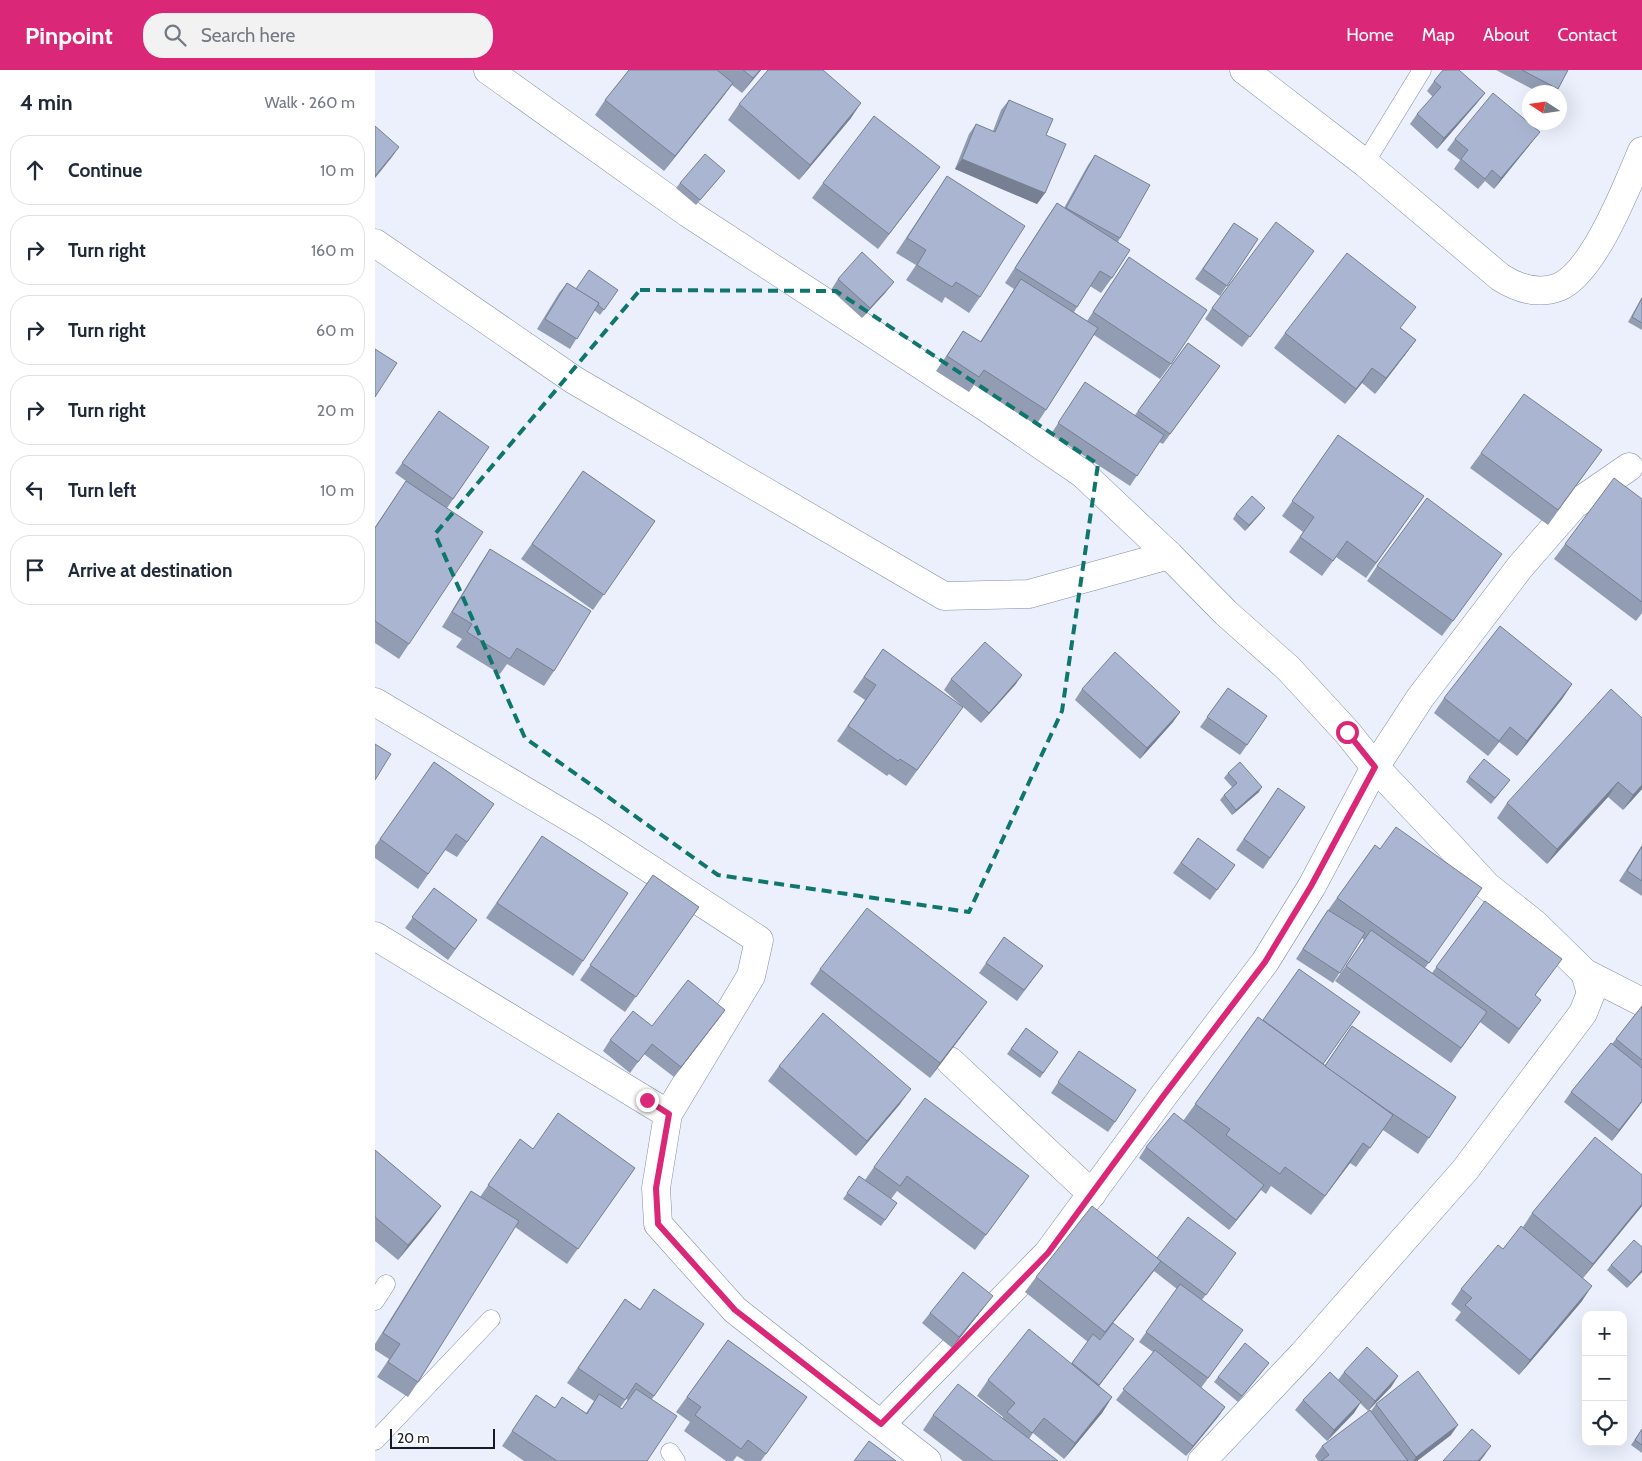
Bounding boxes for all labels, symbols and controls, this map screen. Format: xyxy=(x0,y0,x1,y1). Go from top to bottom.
search box xyxy=(143,13,493,58)
text: Pinpoint xyxy=(25,21,113,50)
icon: search xyxy=(161,21,189,49)
text: Search here xyxy=(201,24,295,47)
text: Home xyxy=(1346,24,1394,46)
text: Map xyxy=(1422,24,1455,46)
text: About xyxy=(1483,24,1529,46)
text: Contact xyxy=(1557,24,1617,46)
north arrow xyxy=(1522,85,1567,130)
text: 4 min xyxy=(20,90,73,115)
text: Walk · 260 m xyxy=(265,93,355,112)
icon: ahead xyxy=(21,156,49,184)
text: Continue xyxy=(68,159,142,182)
text: 10 m xyxy=(320,161,354,180)
icon: right xyxy=(21,236,49,264)
text: Turn right xyxy=(68,239,146,262)
text: 160 m xyxy=(311,241,354,260)
icon: right xyxy=(21,316,49,344)
text: Turn right xyxy=(68,319,146,342)
text: 60 m xyxy=(316,321,354,340)
icon: right xyxy=(21,396,49,424)
text: Turn right xyxy=(68,399,146,422)
text: 20 m xyxy=(317,401,354,420)
icon: left xyxy=(21,476,49,504)
text: Turn left xyxy=(68,479,136,502)
text: 10 m xyxy=(320,481,354,500)
icon: arrive xyxy=(21,556,49,584)
text: Arrive at destination xyxy=(68,559,232,582)
route start xyxy=(1336,721,1359,744)
route end xyxy=(636,1089,659,1112)
map controls xyxy=(1582,1311,1627,1446)
button: + xyxy=(1582,1311,1627,1356)
button: − xyxy=(1582,1356,1627,1401)
button: locate xyxy=(1582,1401,1627,1446)
scale bar xyxy=(390,1426,495,1449)
text: 20 m xyxy=(397,1429,430,1447)

